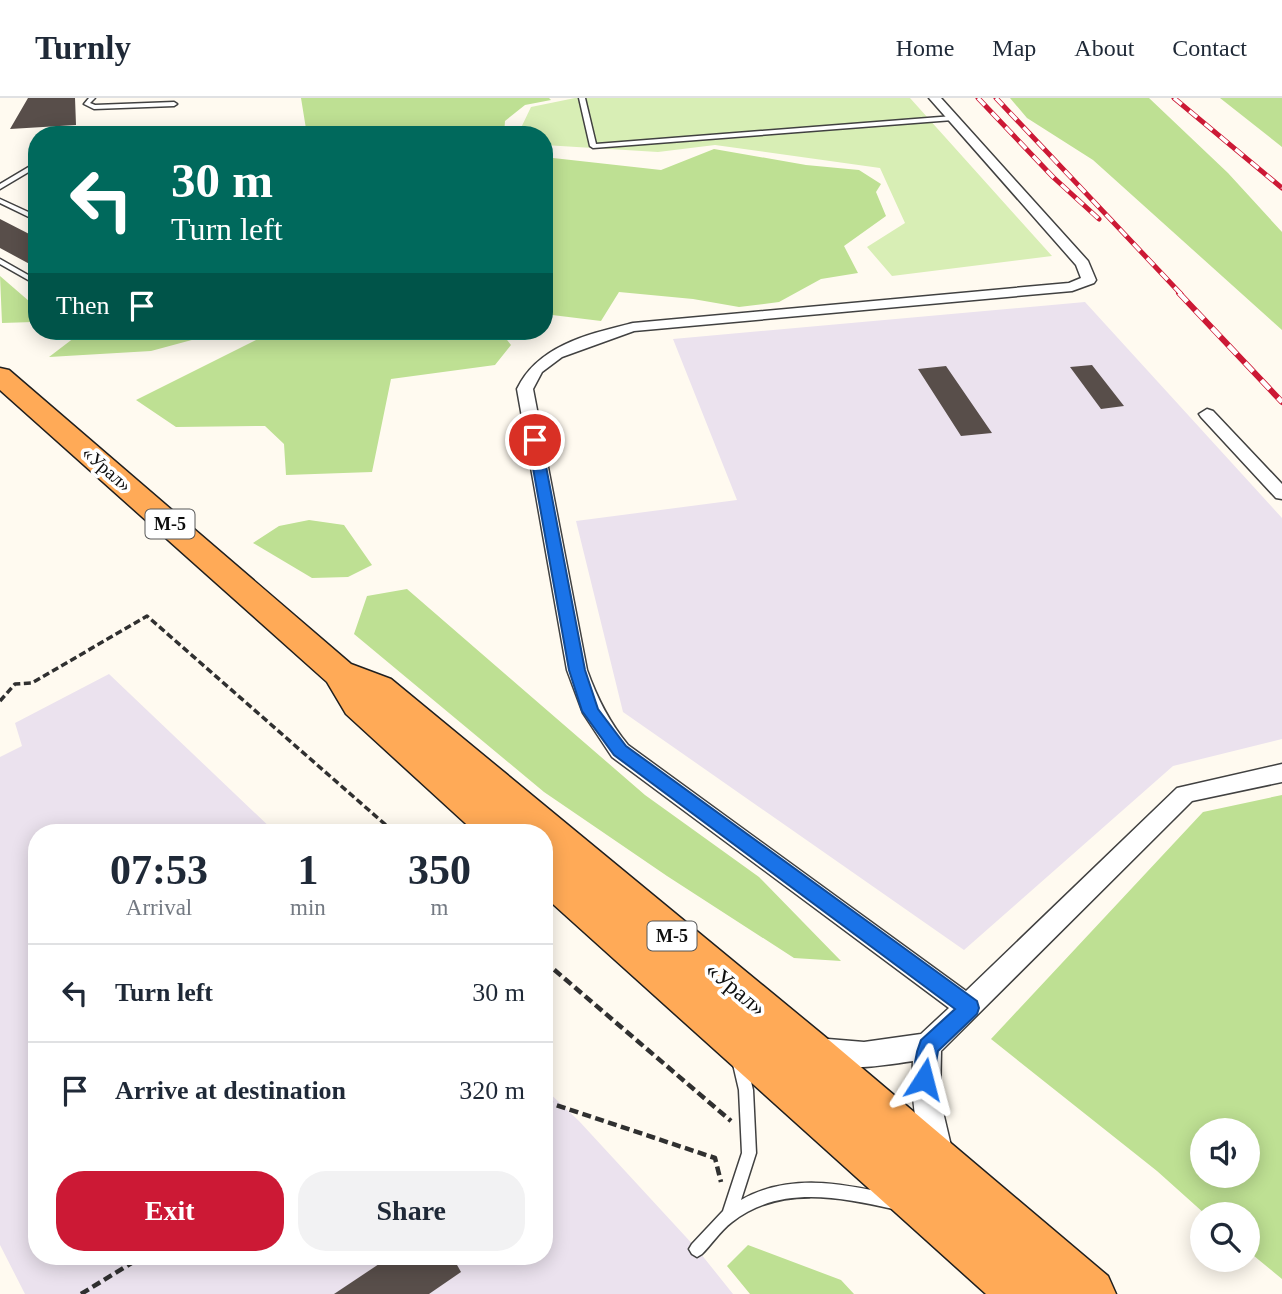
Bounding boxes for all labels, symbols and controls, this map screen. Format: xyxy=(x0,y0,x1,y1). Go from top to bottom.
text: Turnly xyxy=(35,30,131,66)
text: Home xyxy=(896,35,954,61)
text: Map xyxy=(992,35,1036,61)
text: About xyxy=(1074,35,1134,61)
text: Contact xyxy=(1172,35,1247,61)
text: 30 m xyxy=(171,153,273,208)
icon: left xyxy=(56,154,147,245)
text: Turn left xyxy=(171,211,283,247)
icon: arrive xyxy=(123,287,161,325)
text: Then xyxy=(56,291,109,320)
pin xyxy=(505,410,565,470)
icon: arrive xyxy=(516,421,554,459)
street label: «Урал» xyxy=(78,442,136,496)
road number: М-5 xyxy=(146,510,194,538)
text: 07:53 xyxy=(110,847,208,893)
text: 1 xyxy=(297,847,318,893)
text: 350 xyxy=(408,847,471,893)
text: Arrival xyxy=(126,895,192,920)
text: min xyxy=(290,895,326,920)
text: m xyxy=(430,895,448,920)
road number: М-5 xyxy=(648,922,696,950)
street label: «Урал» xyxy=(701,957,771,1021)
icon: left xyxy=(56,974,94,1012)
text: Turn left xyxy=(115,978,213,1007)
text: 30 m xyxy=(472,978,525,1007)
position arrow xyxy=(887,1042,961,1116)
icon: arrive xyxy=(56,1072,94,1110)
text: Arrive at destination xyxy=(115,1076,346,1105)
text: 320 m xyxy=(459,1076,525,1105)
map controls xyxy=(1190,1118,1260,1272)
button: sound xyxy=(1190,1118,1260,1188)
button: Exit xyxy=(56,1171,284,1251)
button: Share xyxy=(298,1171,525,1251)
button: search xyxy=(1190,1202,1260,1272)

